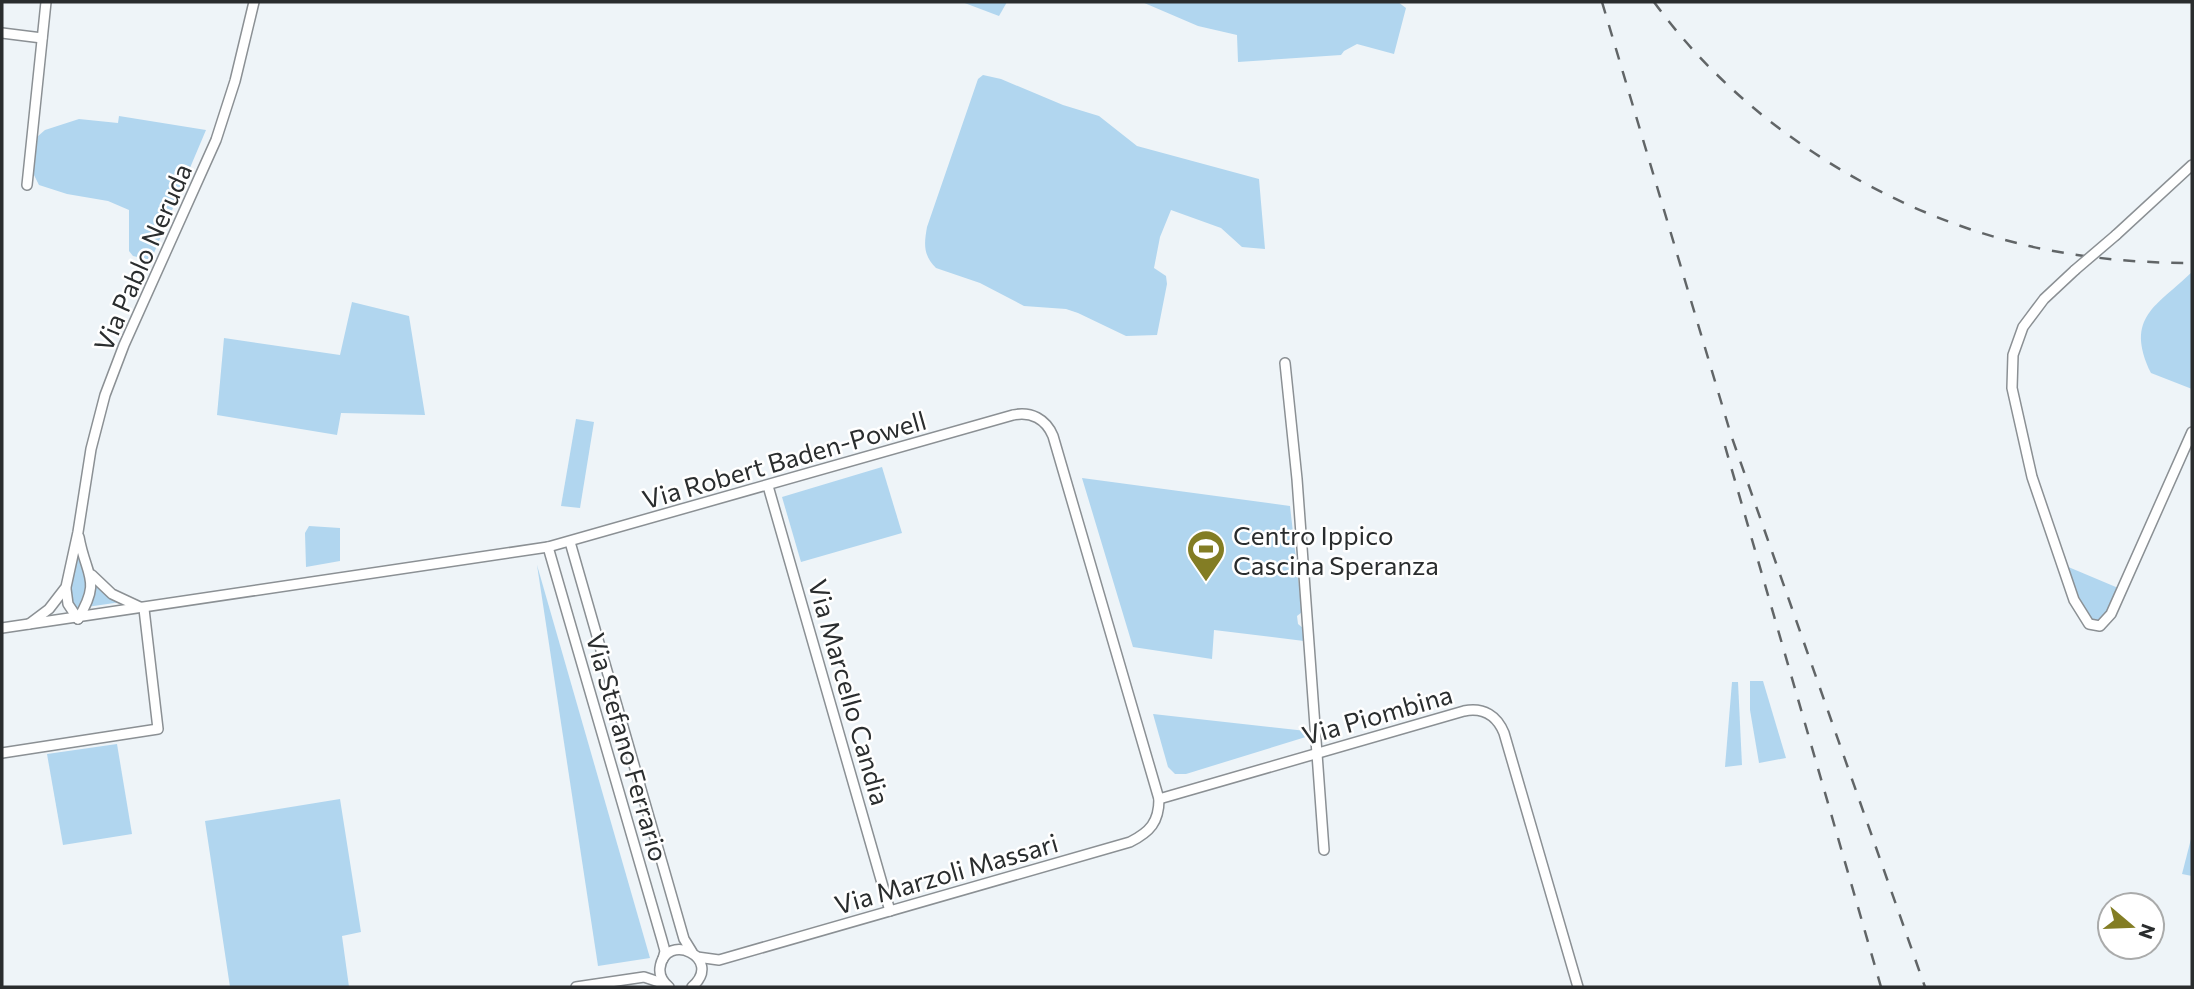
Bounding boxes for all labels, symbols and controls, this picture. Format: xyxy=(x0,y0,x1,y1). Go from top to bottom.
street label: Via Pablo Neruda xyxy=(87,158,197,356)
street label: Via Robert Baden-Powell xyxy=(639,404,929,514)
place label: Centro Ippico Cascina Speranza xyxy=(1233,519,1439,580)
sports icon: Centro Ippico Cascina Speranza xyxy=(1185,528,1227,583)
street label: Via Marcello Candia xyxy=(803,576,897,808)
street label: Via Stefano Ferrario xyxy=(581,629,675,865)
street label: Via Piombina xyxy=(1298,678,1456,750)
street label: Via Marzoli Massari xyxy=(831,826,1061,920)
north arrow xyxy=(2096,891,2166,961)
text: N xyxy=(2134,921,2161,942)

